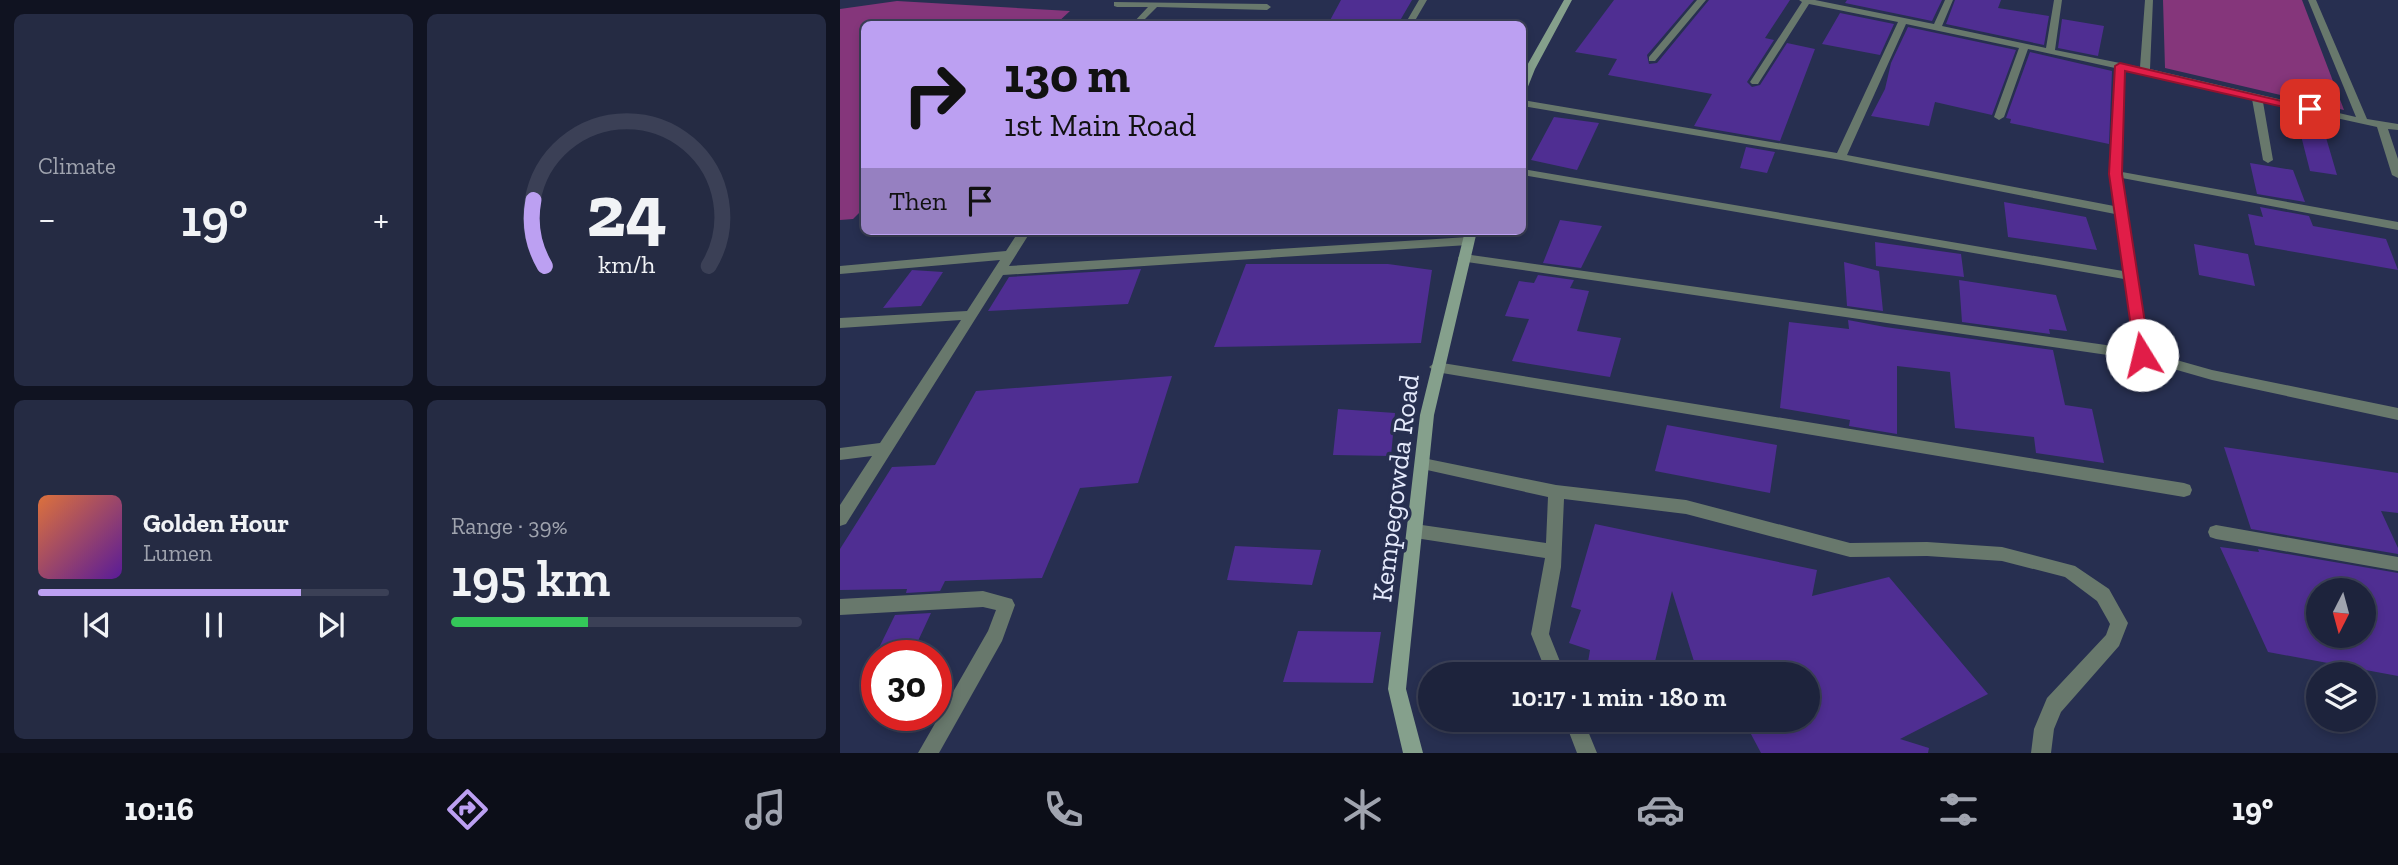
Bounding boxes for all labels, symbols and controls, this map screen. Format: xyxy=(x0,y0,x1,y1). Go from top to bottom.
text: 130 m xyxy=(1004,46,1130,105)
icon: right xyxy=(889,49,980,140)
pin xyxy=(2280,79,2340,139)
icon: arrive xyxy=(2291,90,2329,128)
text: 1st Main Road xyxy=(1004,106,1196,144)
text: Climate xyxy=(38,152,116,180)
text: 24 xyxy=(586,167,667,255)
icon: arrive xyxy=(961,182,999,220)
text: Then xyxy=(889,185,947,217)
text: 19° xyxy=(181,187,248,249)
text: − xyxy=(38,196,56,242)
text: + xyxy=(373,196,389,242)
text: km/h xyxy=(598,249,655,279)
position arrow xyxy=(2105,318,2179,392)
street label: Kempegowda Road xyxy=(1365,372,1426,604)
text: Golden Hour xyxy=(143,507,289,539)
text: Range · 39% xyxy=(451,512,568,540)
text: Lumen xyxy=(143,539,212,567)
text: 195 km xyxy=(451,547,610,609)
north arrow xyxy=(2306,578,2376,648)
map controls xyxy=(2306,578,2376,732)
icon: previous xyxy=(78,606,116,644)
icon: pause xyxy=(195,606,233,644)
icon: next xyxy=(312,606,350,644)
speed limit sign: 30 xyxy=(861,640,952,731)
button: layers xyxy=(2306,662,2376,732)
text: 10:17 · 1 min · 180 m xyxy=(1512,681,1727,713)
icon: directions xyxy=(443,785,492,834)
icon: music xyxy=(741,785,790,834)
icon: phone xyxy=(1039,785,1088,834)
icon: climate xyxy=(1338,785,1387,834)
icon: car xyxy=(1636,785,1685,834)
icon: filters xyxy=(1934,785,1983,834)
text: 10:16 xyxy=(125,790,194,828)
text: 19° xyxy=(2232,790,2273,828)

